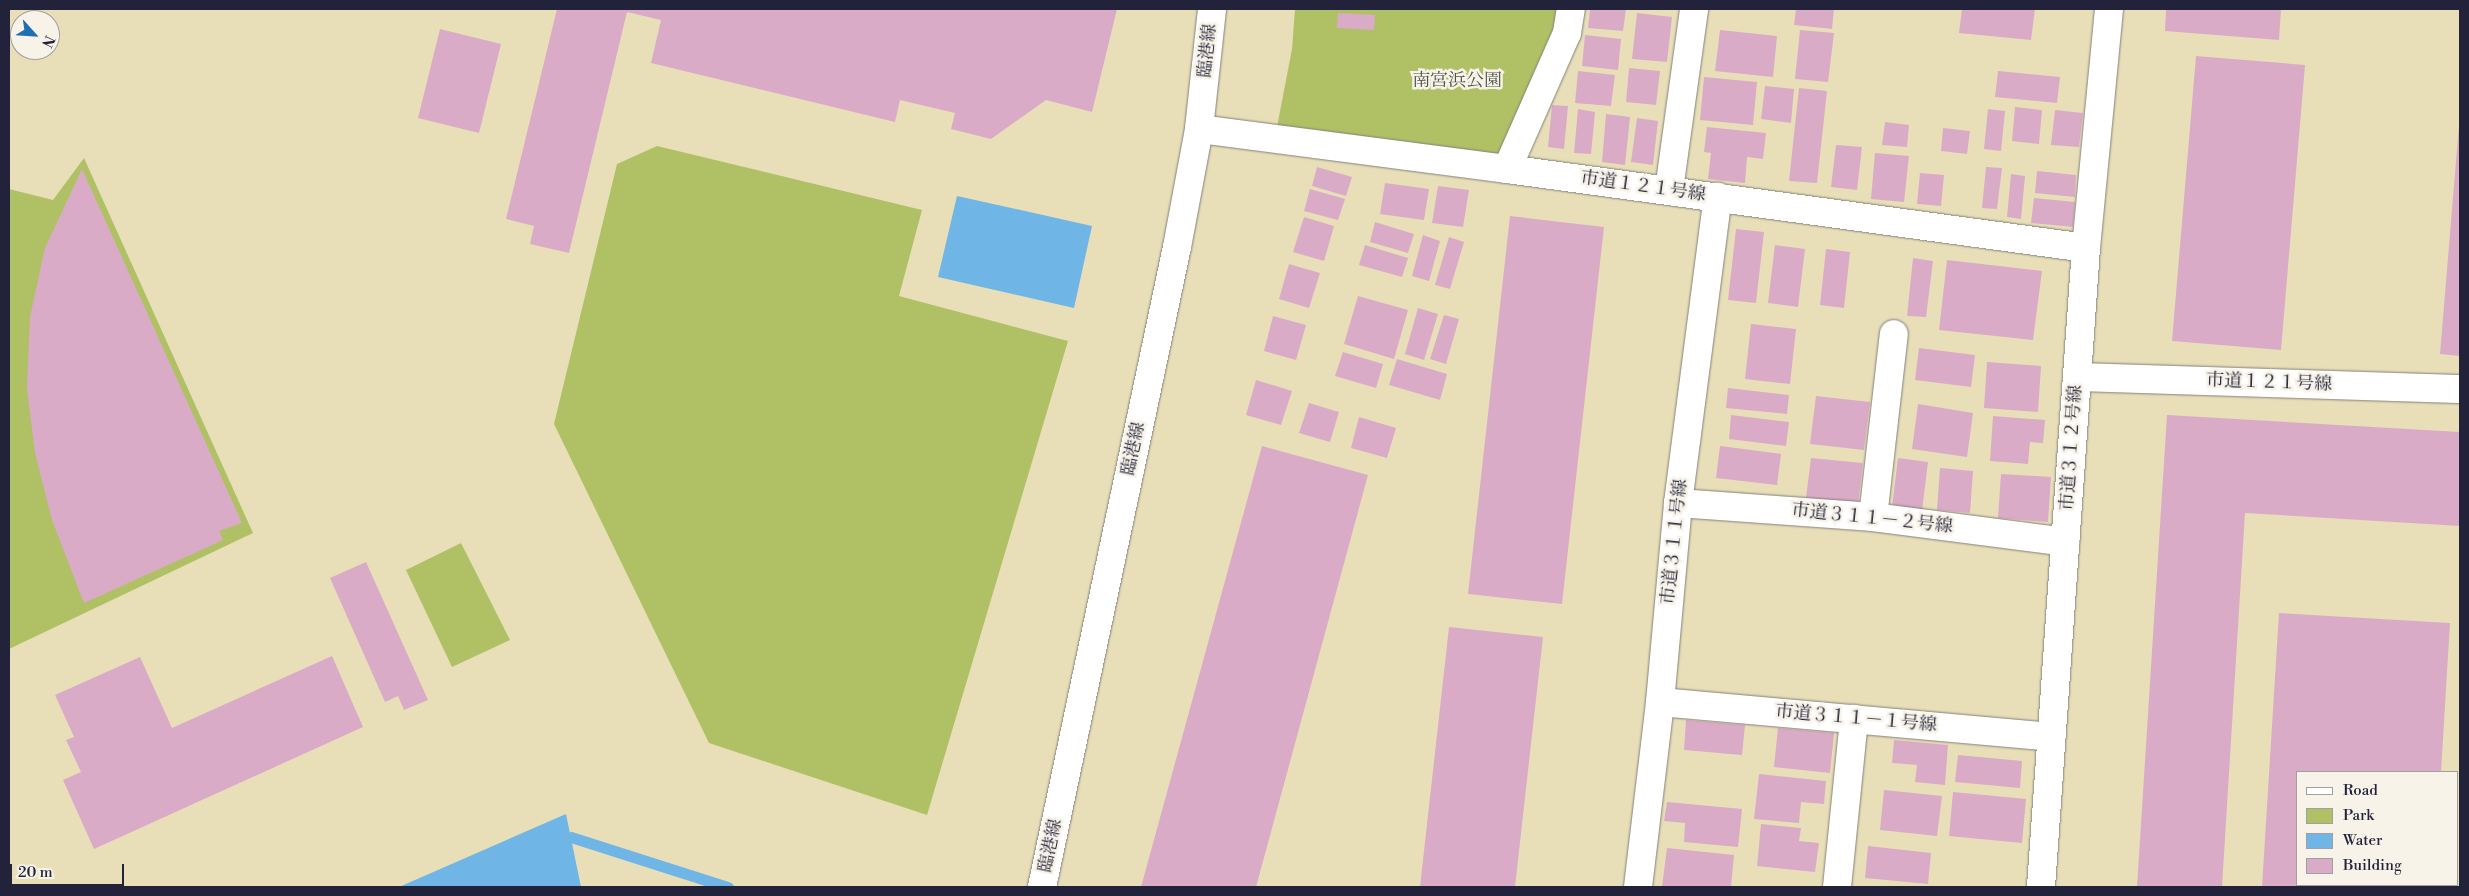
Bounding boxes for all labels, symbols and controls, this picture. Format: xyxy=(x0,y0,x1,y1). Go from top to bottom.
north arrow xyxy=(10,10,60,60)
street label: 臨港線 xyxy=(1194,23,1222,79)
text: N xyxy=(37,32,58,50)
park label: 南宮浜公園 xyxy=(1412,70,1502,92)
street label: 市道１２１号線 xyxy=(1579,168,1707,206)
street label: 市道１２１号線 xyxy=(2206,370,2332,396)
street label: 市道３１２号線 xyxy=(2057,384,2087,512)
street label: 臨港線 xyxy=(1118,420,1150,478)
street label: 市道３１１号線 xyxy=(1658,478,1692,606)
street label: 市道３１１－２号線 xyxy=(1790,500,1954,538)
street label: 市道３１１－１号線 xyxy=(1774,701,1938,737)
legend xyxy=(2296,771,2459,886)
text: Road xyxy=(2343,781,2378,800)
text: Park xyxy=(2343,806,2374,825)
street label: 臨港線 xyxy=(1035,817,1067,875)
text: Water xyxy=(2343,831,2382,850)
scale bar xyxy=(12,854,126,886)
text: Building xyxy=(2343,856,2402,875)
text: 20 m xyxy=(18,863,53,882)

